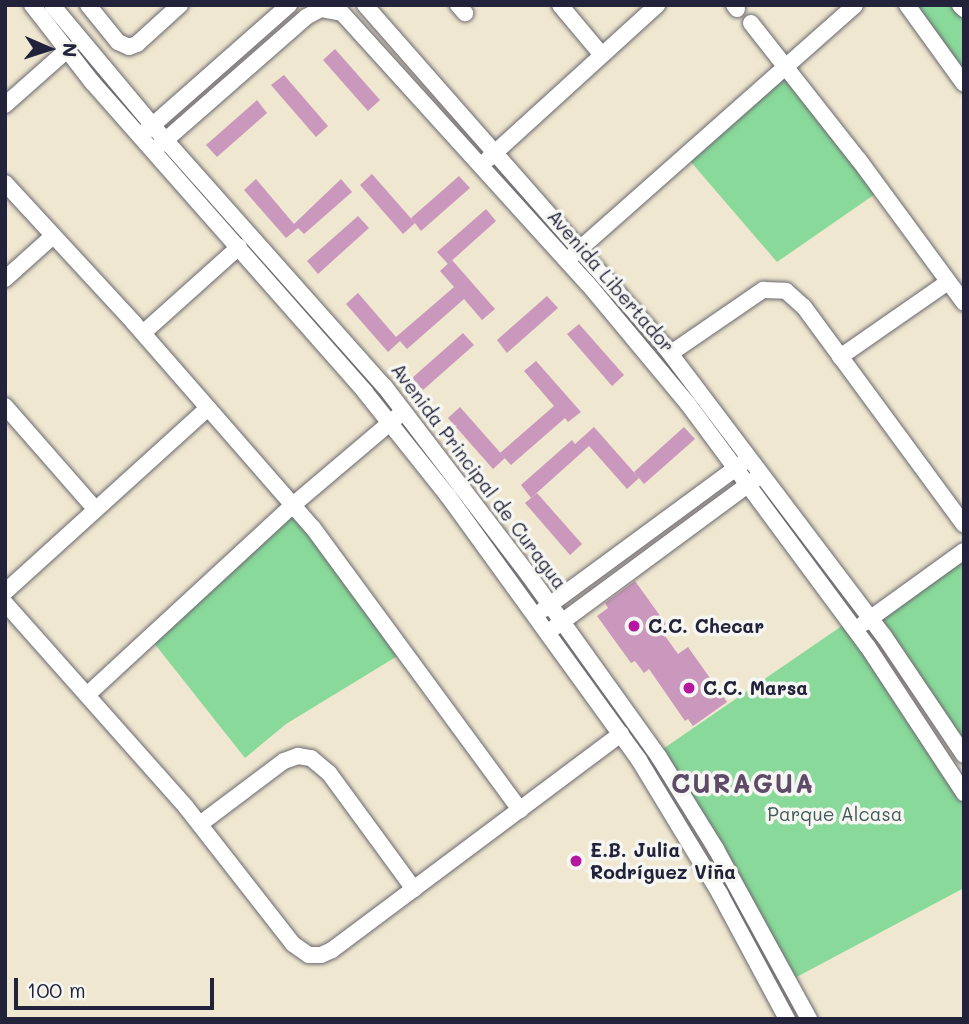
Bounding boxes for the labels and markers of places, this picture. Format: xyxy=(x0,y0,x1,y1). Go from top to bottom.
place label: C.C. Checar xyxy=(648,615,764,637)
marker: C.C. Checar xyxy=(626,618,642,634)
place label: C.C. Marsa xyxy=(703,677,808,699)
marker: C.C. Marsa xyxy=(681,680,697,696)
place label: E.B. Julia Rodríguez Viña xyxy=(590,839,736,883)
marker: E.B. Julia Rodríguez Viña xyxy=(568,853,584,869)

